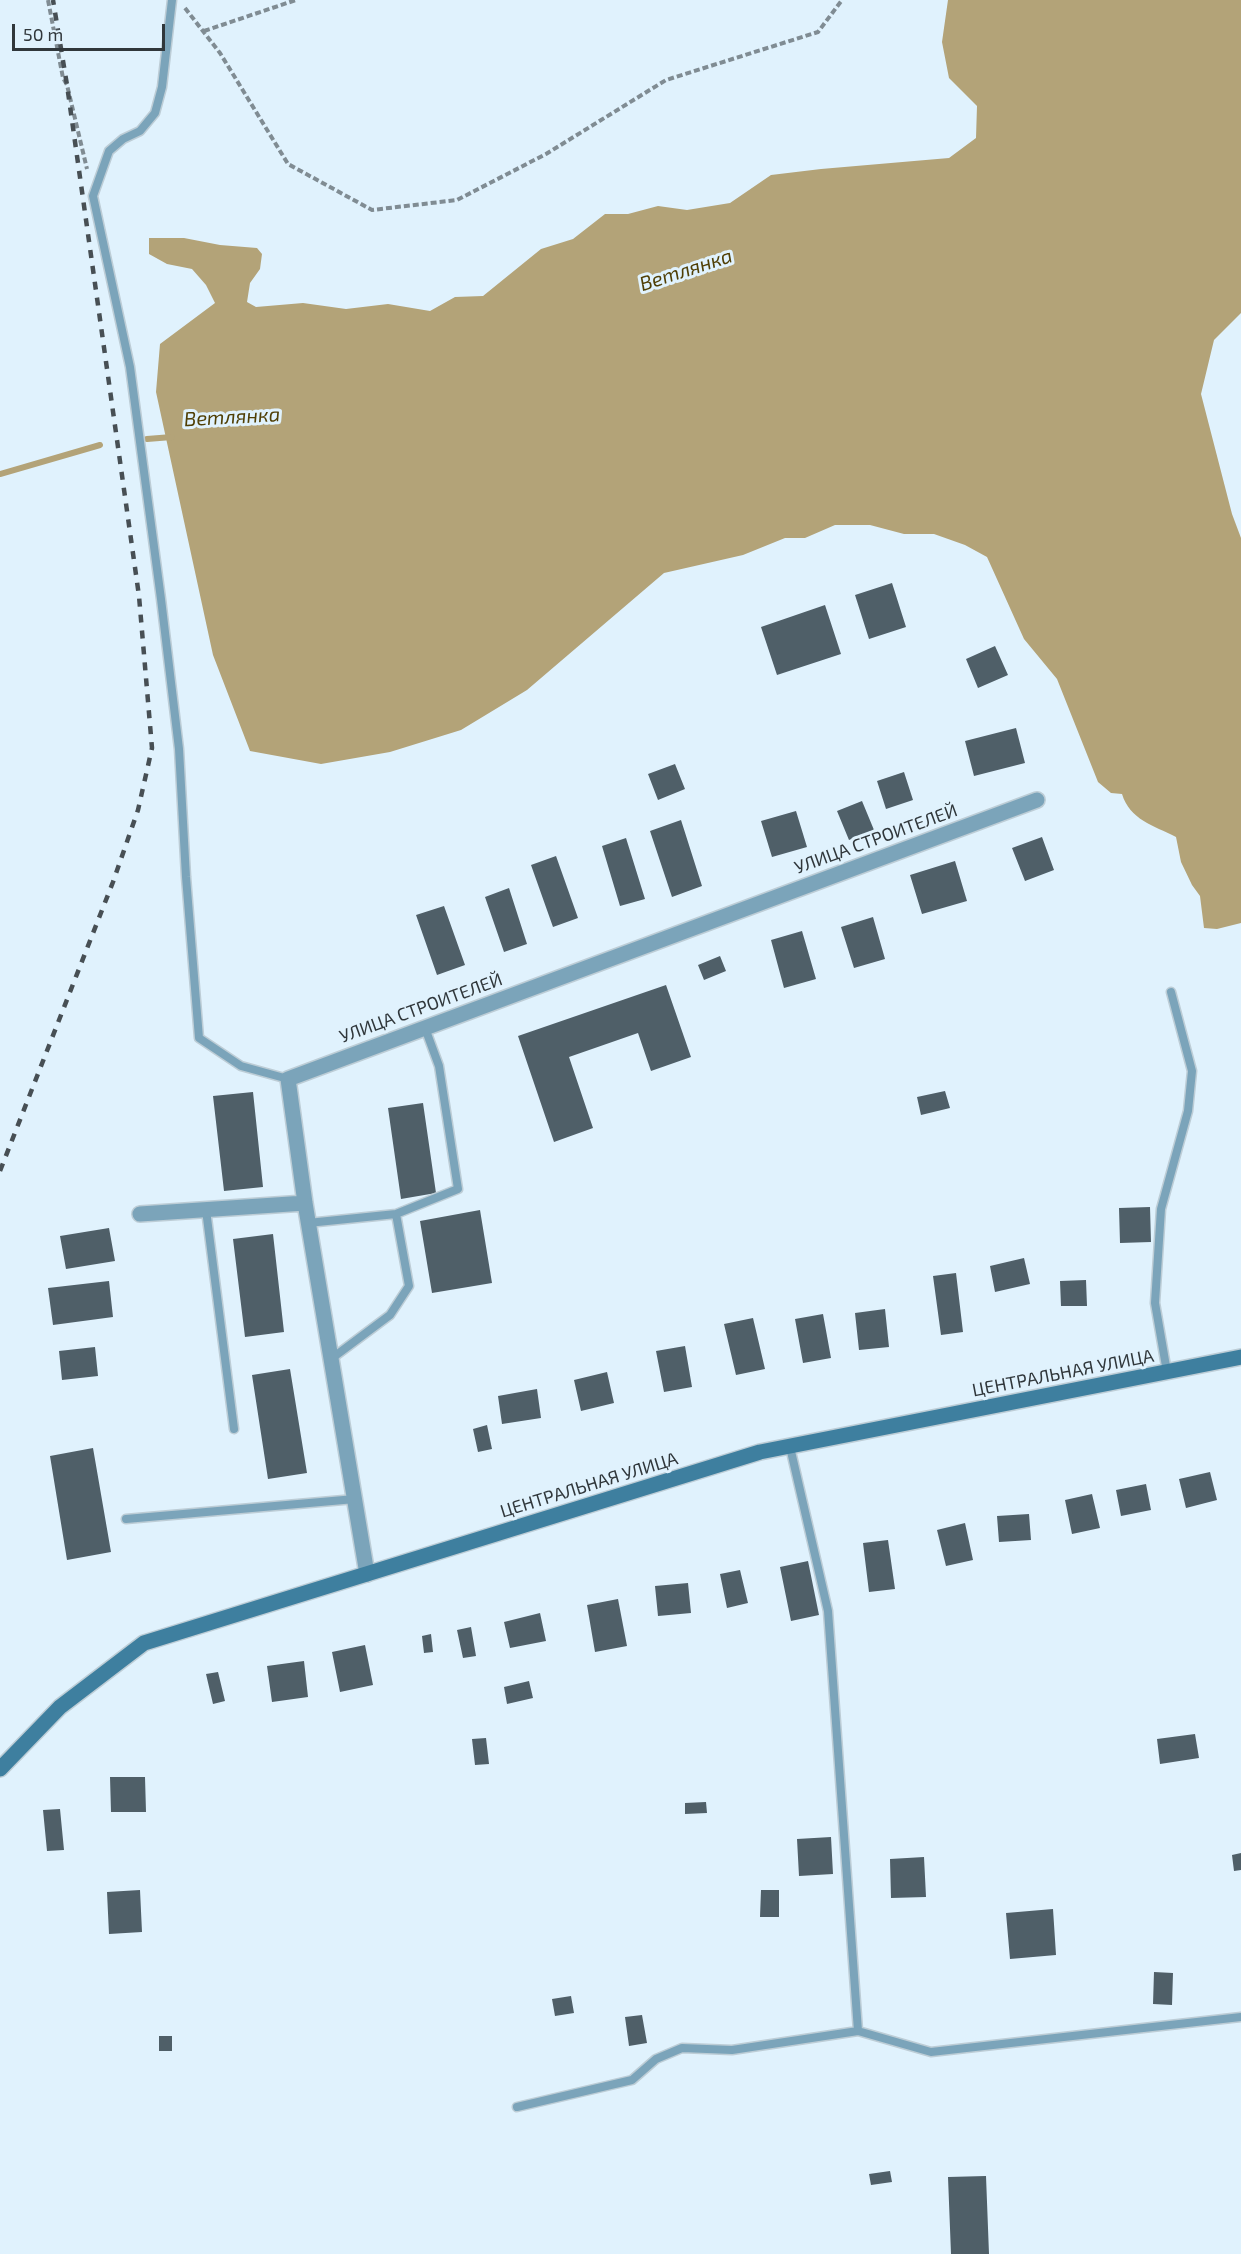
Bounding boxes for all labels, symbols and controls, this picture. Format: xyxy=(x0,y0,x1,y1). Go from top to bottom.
scale bar xyxy=(15,12,168,50)
text: 50 m xyxy=(23,23,63,45)
water label: Ветлянка xyxy=(637,244,735,296)
water label: Ветлянка xyxy=(183,402,281,432)
street label: УЛИЦА СТРОИТЕЛЕЙ xyxy=(792,799,960,879)
street label: УЛИЦА СТРОИТЕЛЕЙ xyxy=(337,968,505,1048)
street label: ЦЕНТРАЛЬНАЯ УЛИЦА xyxy=(970,1345,1156,1401)
street label: ЦЕНТРАЛЬНАЯ УЛИЦА xyxy=(498,1448,680,1522)

